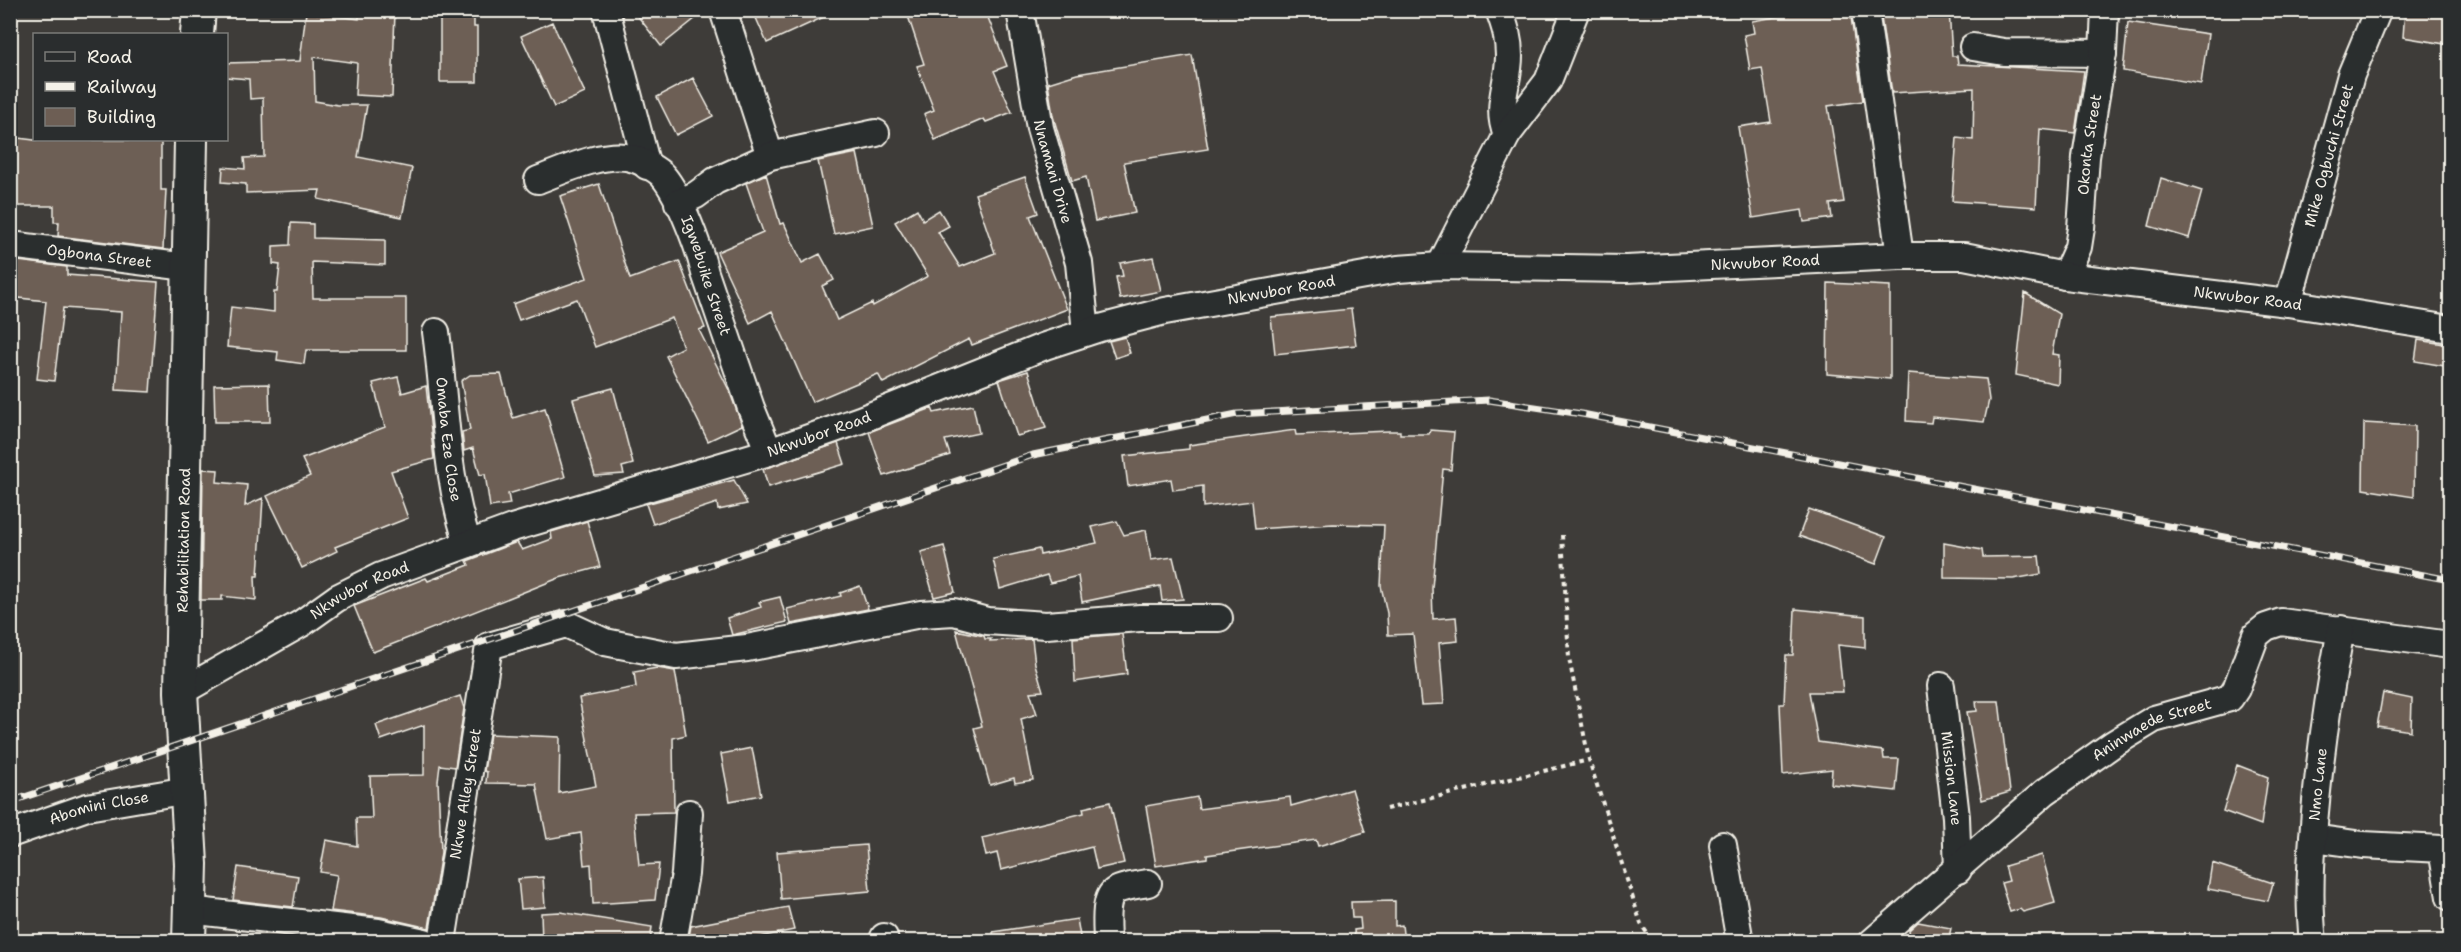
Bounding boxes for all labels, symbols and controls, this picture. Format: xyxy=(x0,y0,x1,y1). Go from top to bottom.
legend xyxy=(33,33,228,141)
text: Road xyxy=(87,45,132,69)
text: Railway xyxy=(87,75,157,99)
street label: Mike Ogbuchi Street xyxy=(2299,82,2358,229)
street label: Okonta Street xyxy=(2073,93,2106,196)
text: Building xyxy=(87,105,156,129)
street label: Nnamani Drive xyxy=(1029,118,1077,226)
street label: Igwebuike Street xyxy=(676,212,736,338)
street label: Ogbona Street xyxy=(46,240,153,273)
street label: Nkwubor Road xyxy=(1710,250,1821,275)
street label: Nkwubor Road xyxy=(1226,270,1337,310)
street label: Nkwubor Road xyxy=(2192,282,2304,315)
street label: Omaba Eze Close xyxy=(431,376,466,503)
street label: Nkwubor Road xyxy=(764,406,874,462)
street label: Rehabilitation Road xyxy=(172,467,195,613)
street label: Nkwubor Road xyxy=(306,556,412,624)
street label: Aninwaede Street xyxy=(2088,694,2214,766)
street label: Nkwe Alley Street xyxy=(445,727,486,861)
street label: Mission Lane xyxy=(1936,730,1966,826)
street label: Nmo Lane xyxy=(2304,747,2332,822)
street label: Abomini Close xyxy=(46,787,150,830)

